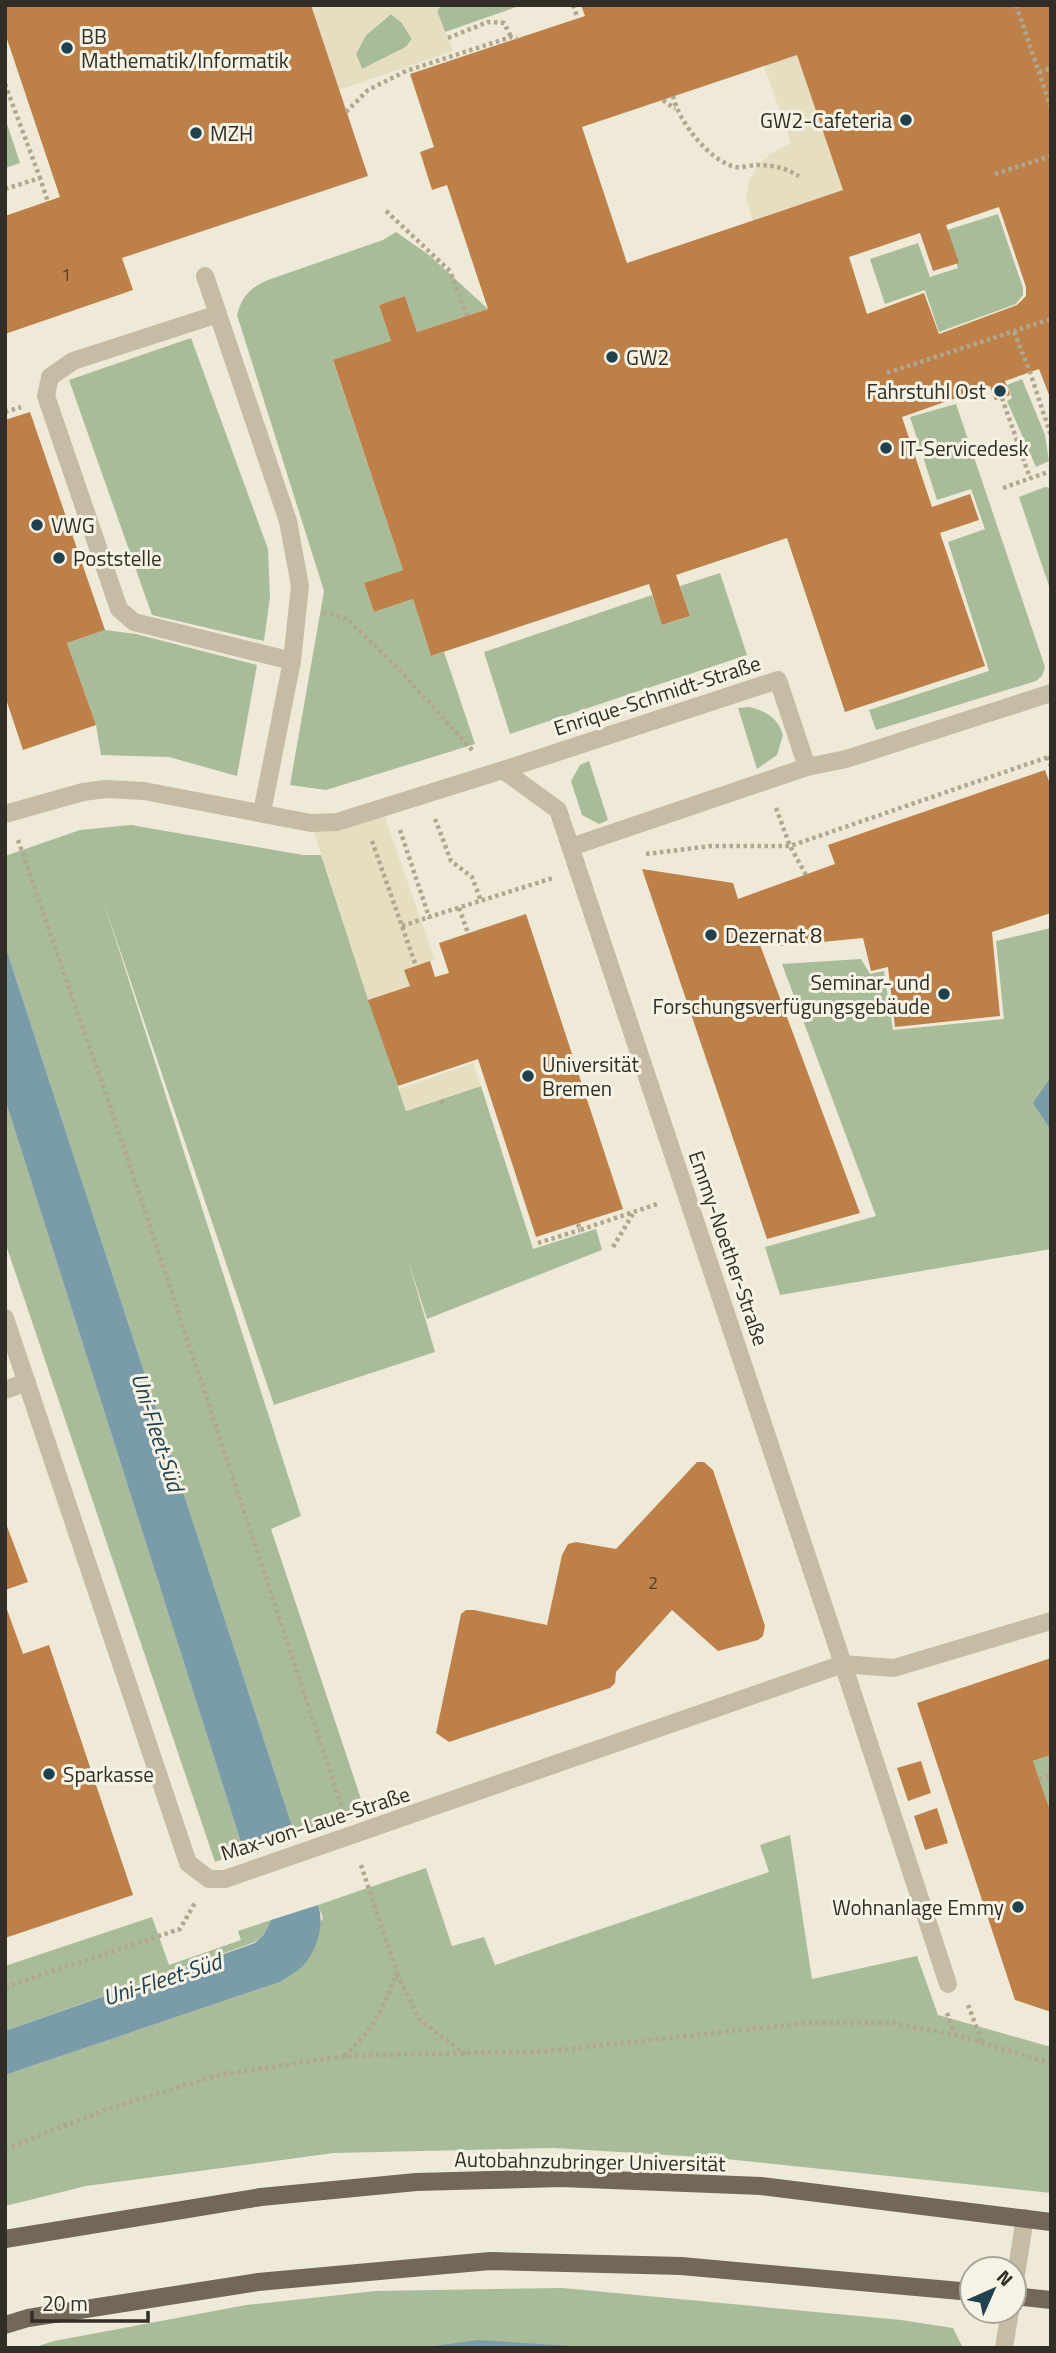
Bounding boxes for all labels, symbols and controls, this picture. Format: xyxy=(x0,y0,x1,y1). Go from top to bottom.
place label: BB Mathematik/Informatik xyxy=(81,20,289,76)
marker: BB Mathematik/Informatik xyxy=(59,40,75,56)
place label: GW2-Cafeteria xyxy=(760,104,892,136)
marker: GW2-Cafeteria xyxy=(898,112,914,128)
place label: MZH xyxy=(210,117,253,149)
marker: MZH xyxy=(188,125,204,141)
house number: 1 xyxy=(61,261,71,288)
place label: GW2 xyxy=(626,341,669,373)
marker: GW2 xyxy=(604,349,620,365)
place label: Fahrstuhl Ost xyxy=(867,375,987,407)
marker: Fahrstuhl Ost xyxy=(992,383,1008,399)
place label: IT-Servicedesk xyxy=(900,432,1029,464)
marker: IT-Servicedesk xyxy=(878,440,894,456)
place label: VWG xyxy=(51,509,95,541)
marker: VWG xyxy=(29,517,45,533)
place label: Poststelle xyxy=(73,542,162,574)
marker: Poststelle xyxy=(51,550,67,566)
street label: Enrique-Schmidt-Straße xyxy=(549,646,765,744)
place label: Dezernat 8 xyxy=(725,919,822,951)
marker: Dezernat 8 xyxy=(703,927,719,943)
place label: Seminar- und Forschungsverfügungsgebäude xyxy=(653,966,930,1022)
marker: Seminar- und Forschungsverfügungsgebäude xyxy=(936,986,952,1002)
place label: Universität Bremen xyxy=(542,1048,639,1104)
marker: Universität Bremen xyxy=(520,1068,536,1084)
street label: Emmy-Noether-Straße xyxy=(681,1146,777,1350)
water label: Uni-Fleet-Süd xyxy=(122,1368,194,1498)
house number: 2 xyxy=(648,1569,658,1596)
place label: Sparkasse xyxy=(63,1758,154,1790)
marker: Sparkasse xyxy=(41,1766,57,1782)
street label: Max-von-Laue-Straße xyxy=(216,1777,414,1869)
place label: Wohnanlage Emmy xyxy=(832,1891,1004,1923)
marker: Wohnanlage Emmy xyxy=(1010,1899,1026,1915)
water label: Uni-Fleet-Süd xyxy=(98,1943,228,2015)
street label: Autobahnzubringer Universität xyxy=(454,2143,726,2179)
north arrow xyxy=(958,2255,1028,2325)
text: N xyxy=(990,2263,1020,2293)
scale bar xyxy=(32,2280,147,2324)
text: 20 m xyxy=(42,2287,88,2319)

